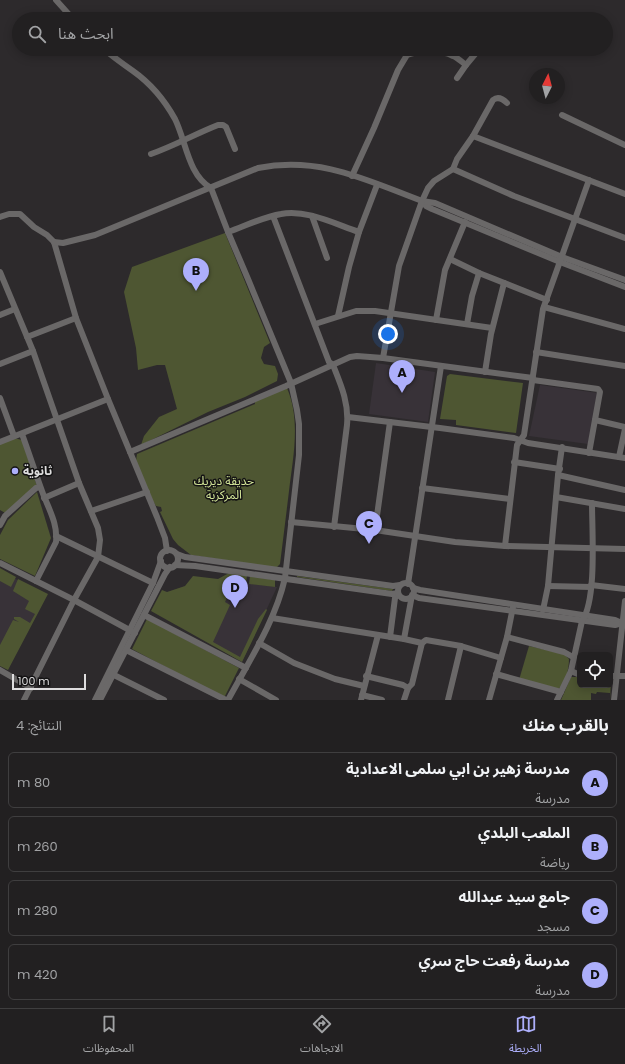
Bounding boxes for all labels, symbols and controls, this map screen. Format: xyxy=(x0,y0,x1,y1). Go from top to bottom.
search box xyxy=(12,12,613,56)
icon: search xyxy=(26,23,48,45)
text: ابحث هنا xyxy=(58,23,114,44)
north arrow xyxy=(529,68,565,104)
pin: B xyxy=(183,258,209,291)
your location xyxy=(378,324,398,344)
pin: A xyxy=(389,360,415,393)
place label: ثانوية xyxy=(23,462,52,479)
marker: ثانوية xyxy=(10,466,20,476)
park label: حديقة ديريك المركزية xyxy=(194,472,254,503)
pin: C xyxy=(356,511,382,544)
pin: D xyxy=(222,575,248,608)
map controls xyxy=(577,652,613,688)
button: locate xyxy=(577,652,613,688)
scale bar xyxy=(12,672,86,691)
text: 100 m xyxy=(18,673,50,689)
text: بالقرب منك xyxy=(523,713,609,737)
text: النتائج: 4 xyxy=(16,716,62,735)
text: مدرسة زهير بن ابي سلمى الاعدادية xyxy=(346,758,570,779)
text: 80 m xyxy=(17,773,50,792)
text: A xyxy=(590,773,600,792)
text: مدرسة xyxy=(535,789,570,808)
text: الملعب البلدي xyxy=(478,822,570,843)
text: 260 m xyxy=(17,837,58,856)
text: B xyxy=(591,837,599,856)
text: رياضة xyxy=(540,853,570,872)
text: جامع سيد عبدالله xyxy=(458,886,570,907)
text: 280 m xyxy=(17,901,58,920)
text: C xyxy=(590,901,600,920)
text: مسجد xyxy=(537,917,570,936)
text: مدرسة رفعت حاج سري xyxy=(418,950,570,971)
text: 420 m xyxy=(17,965,58,984)
text: D xyxy=(590,965,600,984)
text: مدرسة xyxy=(535,981,570,1000)
tab: المحفوظات xyxy=(83,1013,134,1060)
tab: الاتجاهات xyxy=(300,1013,343,1060)
tab: الخريطة xyxy=(509,1013,542,1060)

